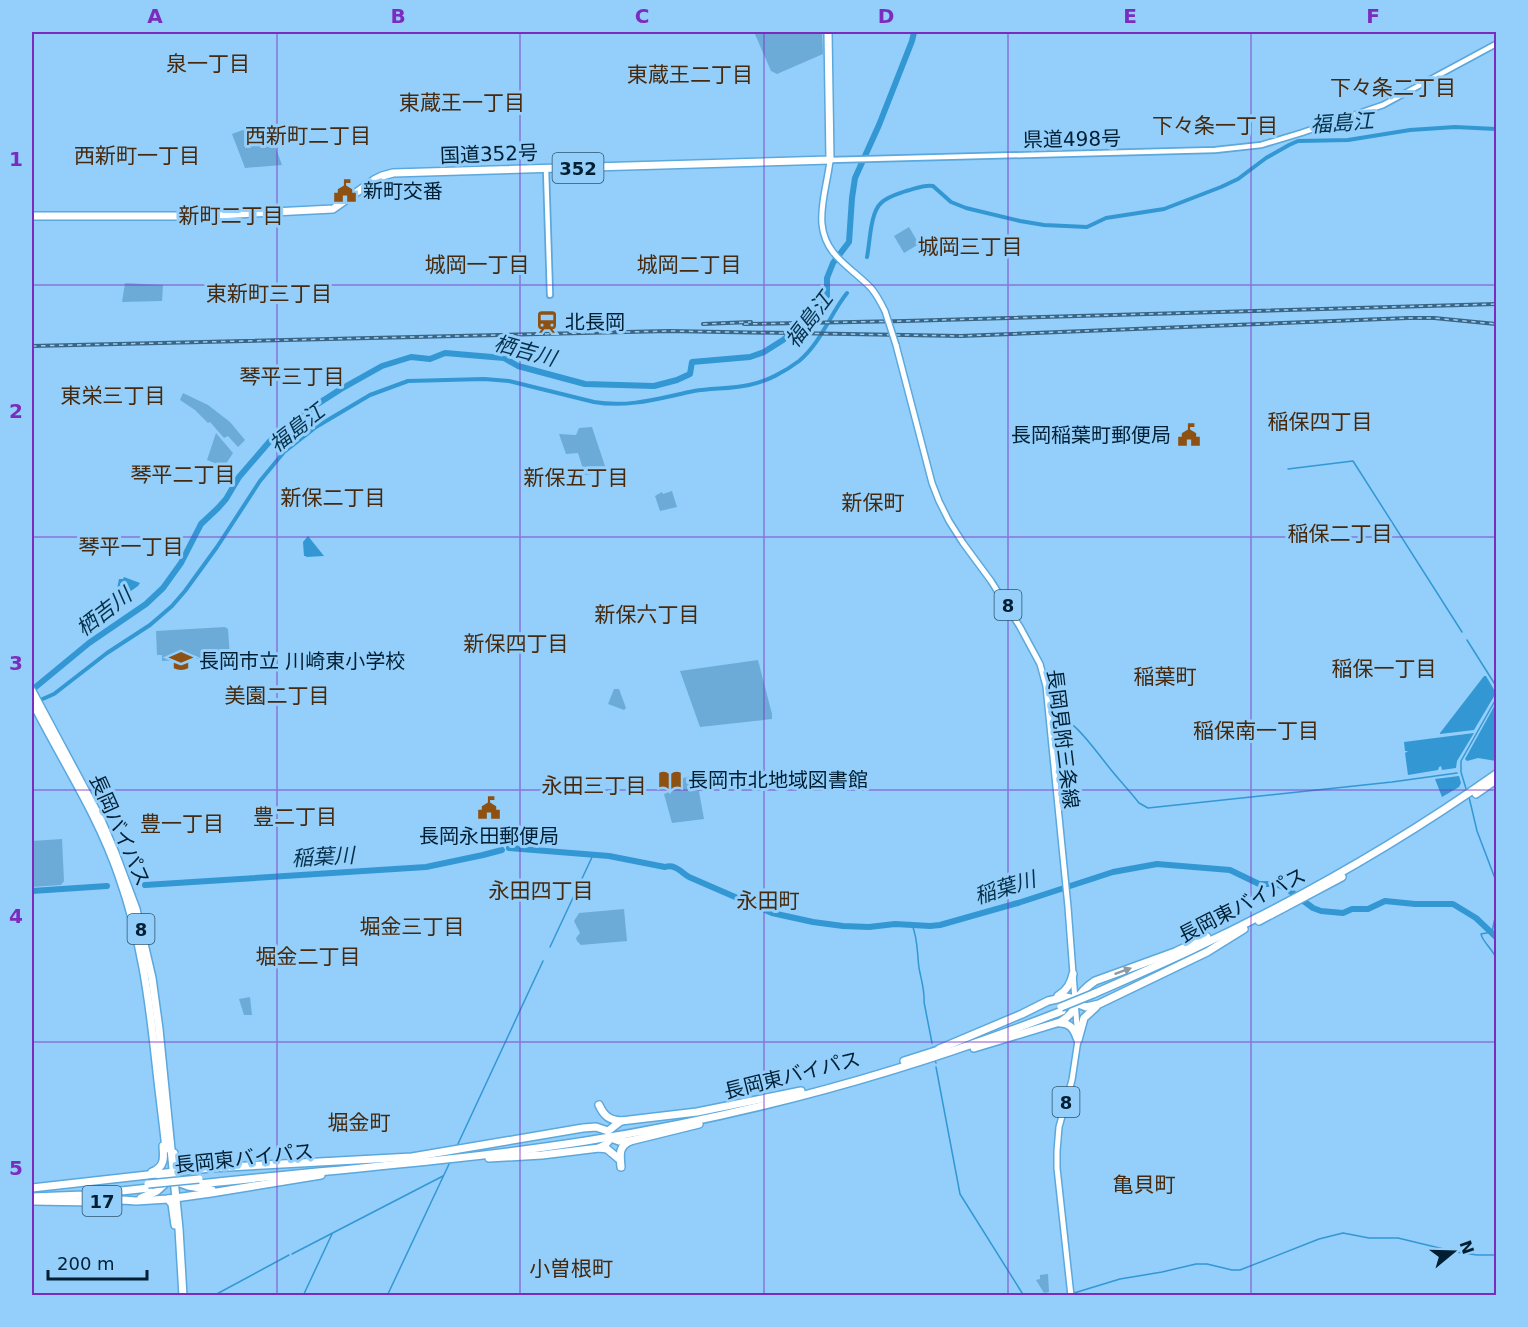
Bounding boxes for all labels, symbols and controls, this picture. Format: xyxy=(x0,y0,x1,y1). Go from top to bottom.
text: A xyxy=(147,4,163,28)
text: B xyxy=(390,4,406,28)
text: C xyxy=(635,4,649,28)
text: D xyxy=(878,4,894,28)
text: E xyxy=(1123,4,1137,28)
text: F xyxy=(1366,4,1380,28)
district label: 泉一丁目 xyxy=(166,52,250,76)
district label: 東蔵王二丁目 xyxy=(627,63,753,87)
district label: 下々条二丁目 xyxy=(1330,76,1456,100)
district label: 東蔵王一丁目 xyxy=(399,91,525,115)
water label: 福島江 xyxy=(1310,109,1376,137)
district label: 下々条一丁目 xyxy=(1152,114,1278,138)
district label: 西新町二丁目 xyxy=(245,124,371,148)
street label: 県道498号 xyxy=(1023,126,1121,152)
street label: 国道352号 xyxy=(440,140,538,168)
district label: 西新町一丁目 xyxy=(74,144,200,168)
text: 1 xyxy=(9,147,23,171)
road number: 352 xyxy=(552,153,604,183)
public building icon: 新町交番 xyxy=(332,178,358,204)
place label: 新町交番 xyxy=(363,179,443,203)
district label: 新町二丁目 xyxy=(179,204,284,228)
district label: 城岡三丁目 xyxy=(918,235,1023,259)
district label: 城岡一丁目 xyxy=(425,253,530,277)
district label: 城岡二丁目 xyxy=(637,253,742,277)
district label: 東新町三丁目 xyxy=(206,282,332,306)
water label: 福島江 xyxy=(780,286,839,352)
station icon: 北長岡 xyxy=(534,309,560,335)
place label: 北長岡 xyxy=(565,310,625,334)
water label: 栖吉川 xyxy=(491,331,560,371)
district label: 琴平三丁目 xyxy=(240,365,345,389)
district label: 東栄三丁目 xyxy=(61,384,166,408)
water label: 福島江 xyxy=(265,398,331,457)
text: 2 xyxy=(9,399,23,423)
district label: 稲保四丁目 xyxy=(1268,410,1373,434)
public building icon: 長岡稲葉町郵便局 xyxy=(1176,422,1202,448)
place label: 長岡稲葉町郵便局 xyxy=(1011,423,1171,447)
district label: 琴平二丁目 xyxy=(131,463,236,487)
district label: 新保五丁目 xyxy=(524,466,629,490)
district label: 新保二丁目 xyxy=(281,486,386,510)
district label: 新保町 xyxy=(842,491,905,515)
district label: 稲保二丁目 xyxy=(1288,522,1393,546)
district label: 琴平一丁目 xyxy=(79,535,184,559)
water label: 栖吉川 xyxy=(72,582,138,641)
road number: 8 xyxy=(994,590,1022,620)
district label: 新保六丁目 xyxy=(595,603,700,627)
district label: 新保四丁目 xyxy=(464,632,569,656)
school or university icon: 長岡市立 川崎東小学校 xyxy=(168,648,194,674)
place label: 長岡市立 川崎東小学校 xyxy=(199,649,405,673)
text: 3 xyxy=(9,651,23,675)
district label: 稲保一丁目 xyxy=(1332,657,1437,681)
district label: 稲葉町 xyxy=(1134,665,1197,689)
street label: 長岡見附三条線 xyxy=(1043,668,1083,810)
district label: 美園二丁目 xyxy=(225,684,330,708)
district label: 稲保南一丁目 xyxy=(1193,719,1319,743)
library icon: 長岡市北地域図書館 xyxy=(657,767,683,793)
place label: 長岡市北地域図書館 xyxy=(688,768,868,792)
street label: 長岡バイパス xyxy=(85,770,155,890)
district label: 永田三丁目 xyxy=(542,774,647,798)
public building icon: 長岡永田郵便局 xyxy=(476,795,502,821)
district label: 豊二丁目 xyxy=(253,805,337,829)
district label: 豊一丁目 xyxy=(140,812,224,836)
place label: 長岡永田郵便局 xyxy=(419,824,559,848)
water label: 稲葉川 xyxy=(291,843,357,871)
street label: 長岡東バイパス xyxy=(1174,863,1310,947)
water label: 稲葉川 xyxy=(971,867,1041,909)
district label: 永田四丁目 xyxy=(489,879,594,903)
district label: 永田町 xyxy=(737,889,800,913)
text: 4 xyxy=(9,904,23,928)
road number: 8 xyxy=(128,914,154,944)
district label: 堀金三丁目 xyxy=(360,915,465,939)
district label: 堀金二丁目 xyxy=(256,945,361,969)
one-way arrow xyxy=(1114,966,1132,976)
street label: 長岡東バイパス xyxy=(721,1046,863,1104)
road number: 8 xyxy=(1052,1087,1080,1117)
district label: 堀金町 xyxy=(328,1111,391,1135)
street label: 長岡東バイパス xyxy=(173,1139,315,1177)
text: 5 xyxy=(9,1156,23,1180)
district label: 亀貝町 xyxy=(1113,1173,1176,1197)
road number: 17 xyxy=(82,1186,122,1216)
north arrow xyxy=(1423,1222,1483,1282)
text: N xyxy=(1456,1238,1478,1257)
scale bar xyxy=(48,1243,147,1281)
text: 200 m xyxy=(57,1253,115,1274)
district label: 小曽根町 xyxy=(529,1257,613,1281)

